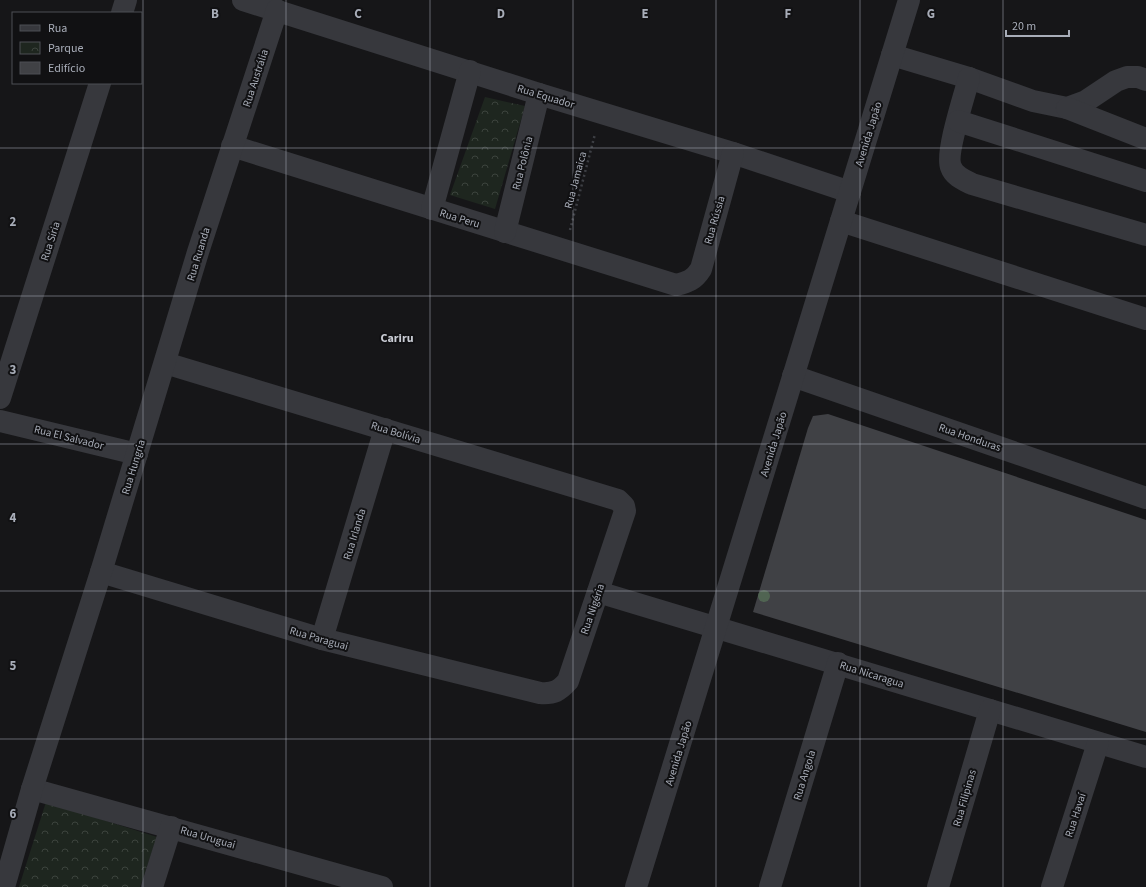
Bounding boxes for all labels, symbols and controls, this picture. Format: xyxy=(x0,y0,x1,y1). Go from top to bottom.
text: B xyxy=(211,5,219,23)
text: C xyxy=(354,5,362,23)
text: D xyxy=(497,5,505,23)
text: E xyxy=(641,5,649,23)
text: F xyxy=(785,5,792,23)
text: G xyxy=(927,5,935,23)
legend xyxy=(12,12,142,84)
scale bar xyxy=(1006,12,1069,38)
text: 20 m xyxy=(1012,18,1036,35)
text: Rua xyxy=(48,20,67,37)
text: Parque xyxy=(48,40,84,57)
street label: Rua Austrália xyxy=(239,47,272,109)
text: Edifício xyxy=(48,60,85,77)
street label: Rua Equador xyxy=(515,81,577,112)
street label: Avenida Japão xyxy=(851,100,885,169)
street label: Rua Polônia xyxy=(509,135,536,192)
street label: Rua Jamaica xyxy=(561,150,590,210)
street label: Rua Rússia xyxy=(700,194,729,246)
street label: Rua Peru xyxy=(438,205,482,232)
text: 2 xyxy=(10,213,17,231)
street label: Rua Síria xyxy=(37,220,64,263)
street label: Rua Ruanda xyxy=(183,225,214,283)
district label: Cariru xyxy=(381,330,414,347)
text: 3 xyxy=(10,361,17,379)
street label: Avenida Japão xyxy=(756,410,790,479)
street label: Rua Bolívia xyxy=(369,418,423,447)
street label: Rua Honduras xyxy=(937,420,1003,455)
street label: Rua El Salvador xyxy=(32,422,105,453)
street label: Rua Hungria xyxy=(118,438,149,496)
street label: Rua Irlanda xyxy=(340,507,369,562)
text: 4 xyxy=(10,509,17,527)
street label: Rua Nigéria xyxy=(577,582,608,637)
street label: Rua Paraguai xyxy=(288,623,350,654)
text: 5 xyxy=(10,657,17,675)
street label: Rua Nicaragua xyxy=(838,658,906,691)
street label: Avenida Japão xyxy=(661,719,695,788)
street label: Rua Angola xyxy=(790,748,819,802)
street label: Rua Filipinas xyxy=(949,768,980,828)
street label: Rua Havaí xyxy=(1061,791,1090,839)
text: 6 xyxy=(10,805,17,823)
street label: Rua Uruguai xyxy=(179,822,237,853)

